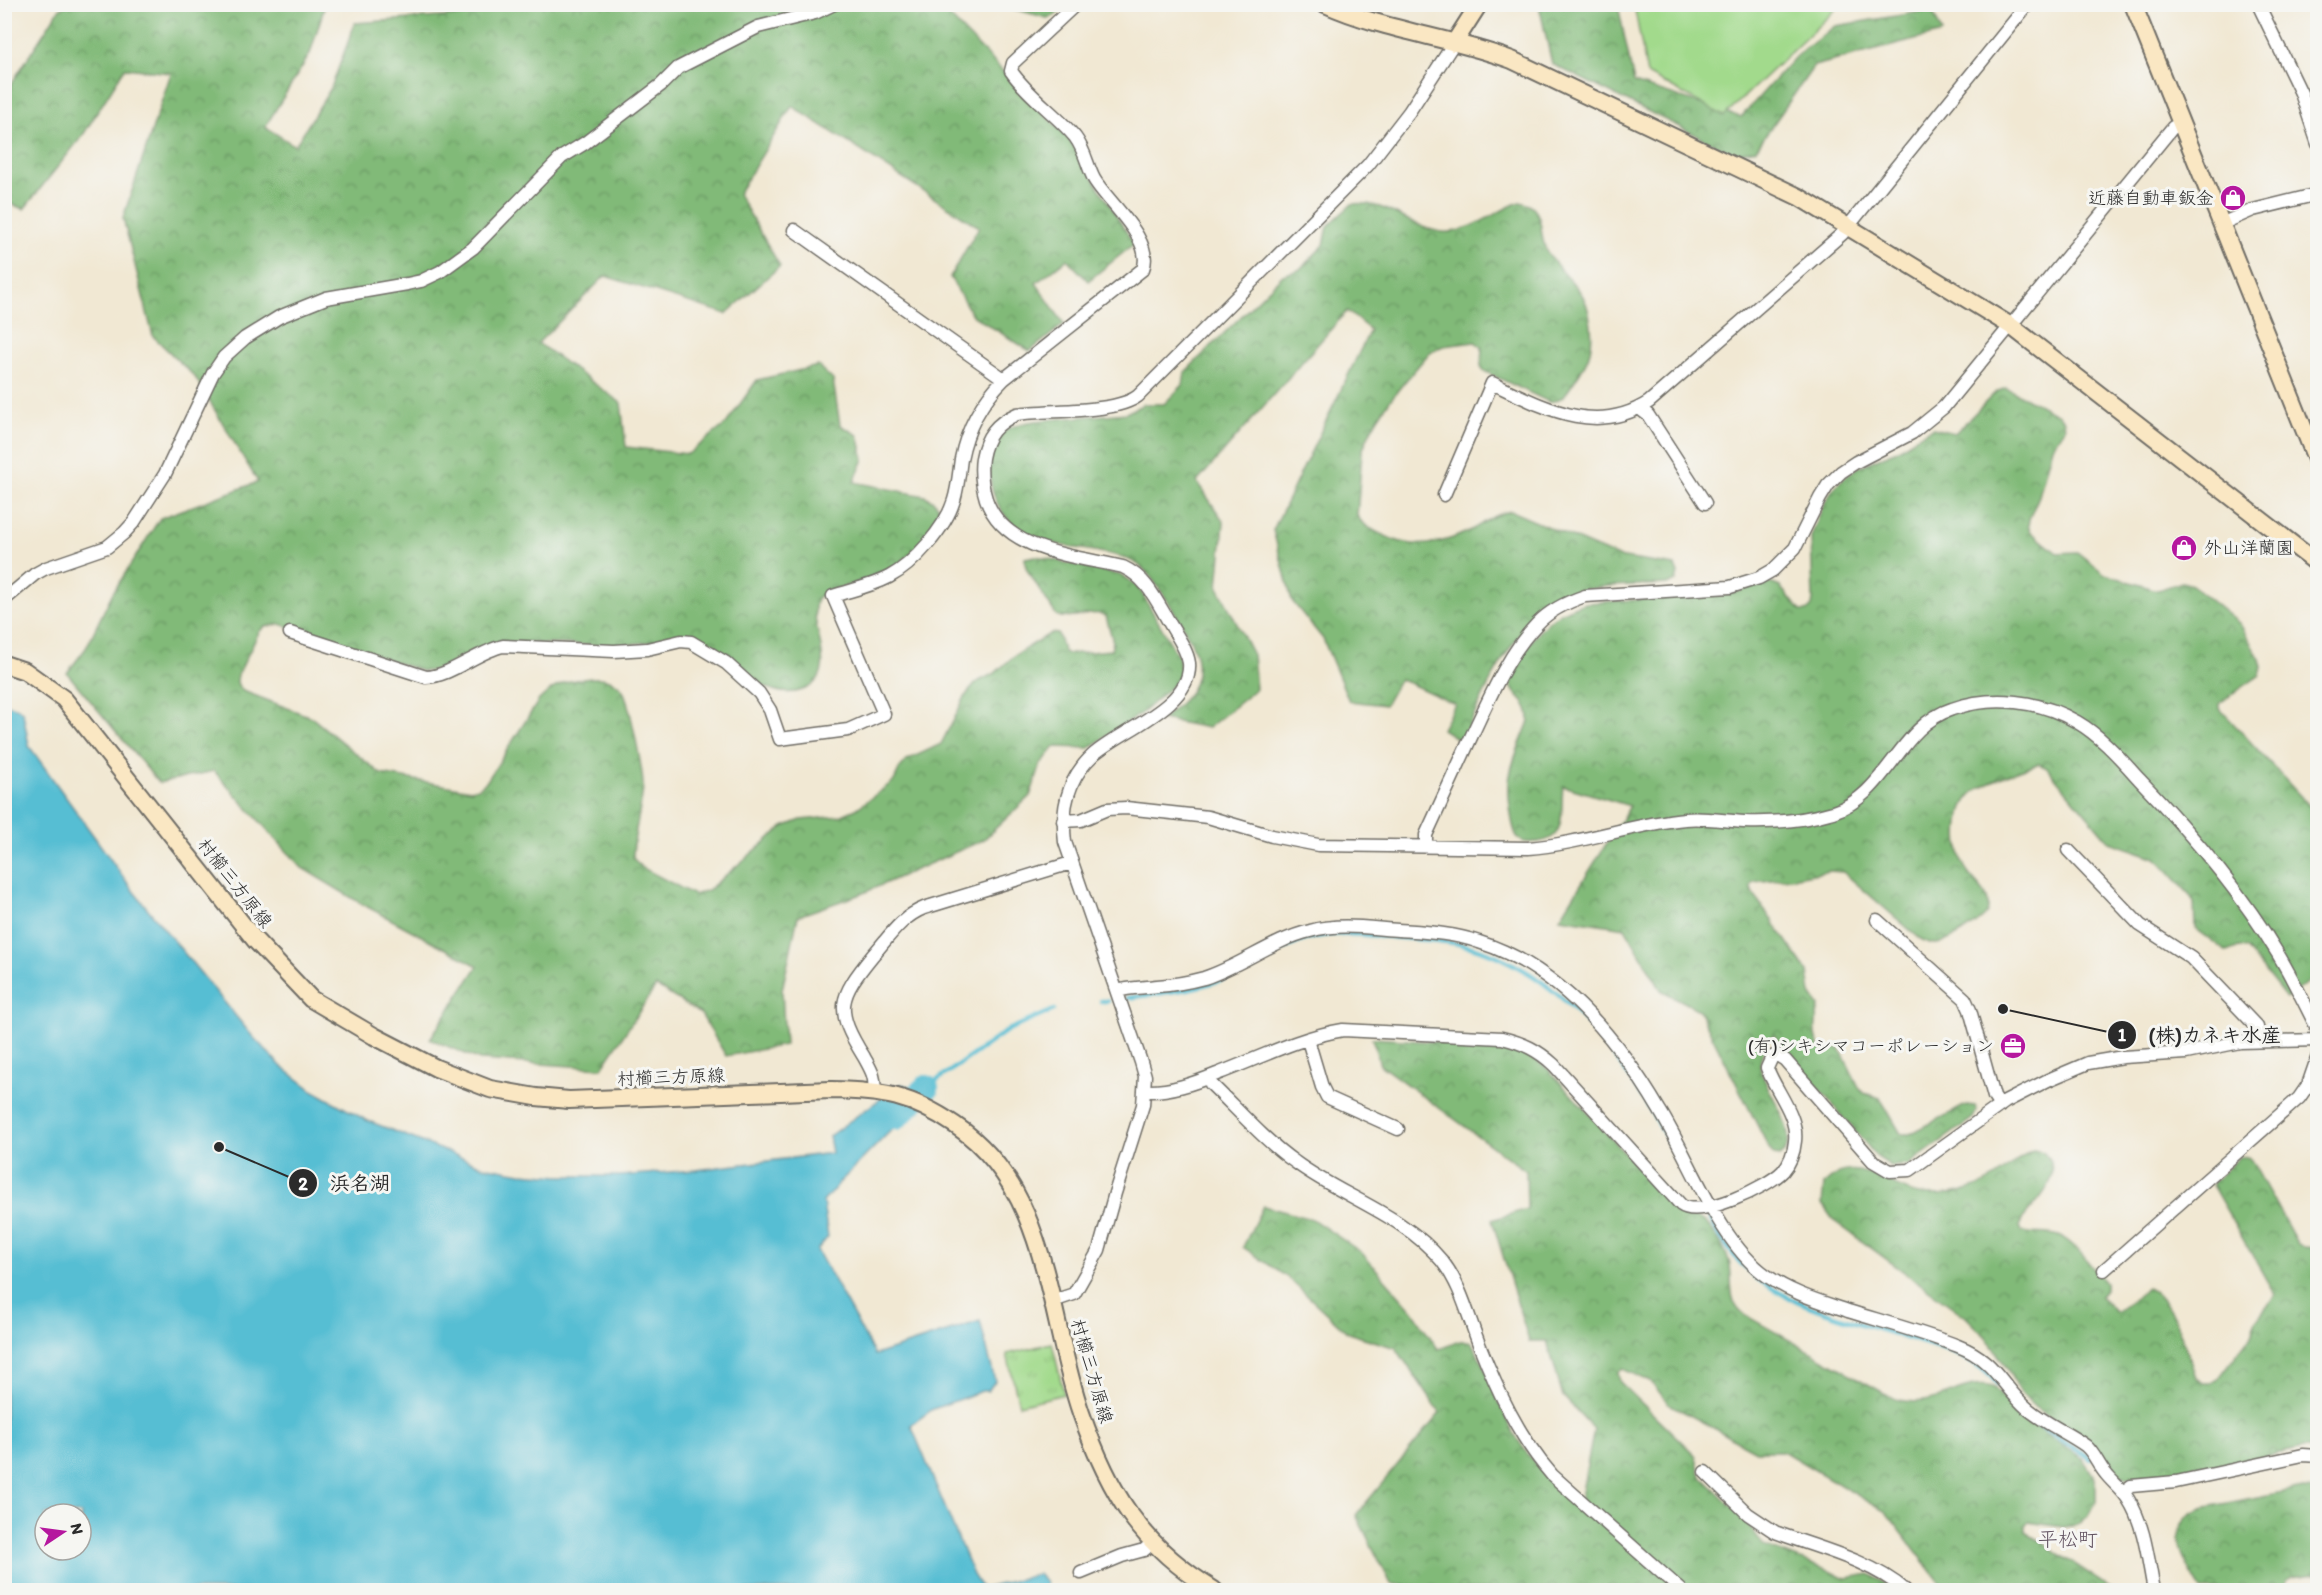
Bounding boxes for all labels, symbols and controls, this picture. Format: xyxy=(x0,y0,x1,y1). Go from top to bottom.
shop icon: 近藤自動車鈑金 xyxy=(2218,183,2248,213)
place label: 近藤自動車鈑金 xyxy=(2088,187,2214,209)
shop icon: 外山洋蘭園 xyxy=(2169,533,2199,563)
place label: 外山洋蘭園 xyxy=(2204,537,2294,559)
street label: 村櫛三方原線 xyxy=(193,834,277,932)
callout: (株)カネキ水産 xyxy=(2107,1016,2294,1054)
text: (株)カネキ水産 xyxy=(2149,1023,2281,1048)
text: 1 xyxy=(2118,1024,2127,1046)
office icon: (有)シキシマコーポレーション xyxy=(1998,1031,2028,1061)
place label: (有)シキシマコーポレーション xyxy=(1748,1035,1994,1057)
street label: 村櫛三方原線 xyxy=(617,1064,725,1090)
callout: 浜名湖 xyxy=(288,1164,402,1202)
text: 浜名湖 xyxy=(330,1171,390,1195)
text: 2 xyxy=(298,1173,308,1195)
street label: 村櫛三方原線 xyxy=(1067,1316,1117,1426)
north arrow xyxy=(33,1502,93,1562)
text: N xyxy=(67,1521,88,1536)
district label: 平松町 xyxy=(2038,1527,2098,1551)

